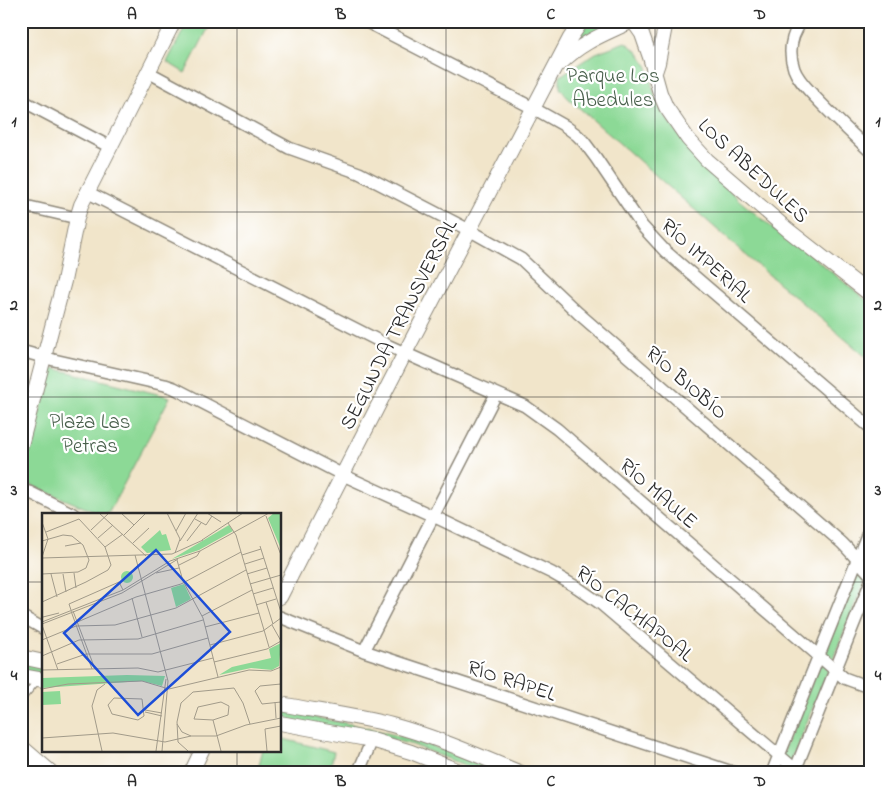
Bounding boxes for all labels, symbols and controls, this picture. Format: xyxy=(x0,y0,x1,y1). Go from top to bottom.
text: A xyxy=(127,3,137,27)
text: B xyxy=(335,3,347,27)
text: C xyxy=(547,3,556,27)
text: D xyxy=(753,3,766,27)
park label: Parque Los Abedules xyxy=(566,62,660,116)
text: 1 xyxy=(11,110,17,134)
text: 1 xyxy=(875,110,881,134)
street label: LOS ABEDULES xyxy=(690,112,815,231)
street label: RÍO IMPERIAL xyxy=(653,212,758,311)
street label: SEGUNDA TRANSVERSAL xyxy=(334,214,466,436)
text: 2 xyxy=(9,294,18,318)
text: 2 xyxy=(873,294,882,318)
street label: RÍO BIOBÍO xyxy=(638,339,733,428)
park label: Plaza Las Petras xyxy=(50,408,130,462)
street label: RÍO MAULE xyxy=(612,452,703,537)
text: 3 xyxy=(10,479,18,503)
text: 3 xyxy=(874,479,882,503)
inset map xyxy=(42,513,281,752)
street label: RÍO CACHAPOAL xyxy=(569,559,699,670)
street label: RÍO RAPEL xyxy=(463,653,560,710)
text: 4 xyxy=(10,664,18,688)
text: 4 xyxy=(874,664,882,688)
text: A xyxy=(127,770,137,794)
text: B xyxy=(335,770,347,794)
text: C xyxy=(547,770,556,794)
text: D xyxy=(753,770,766,794)

